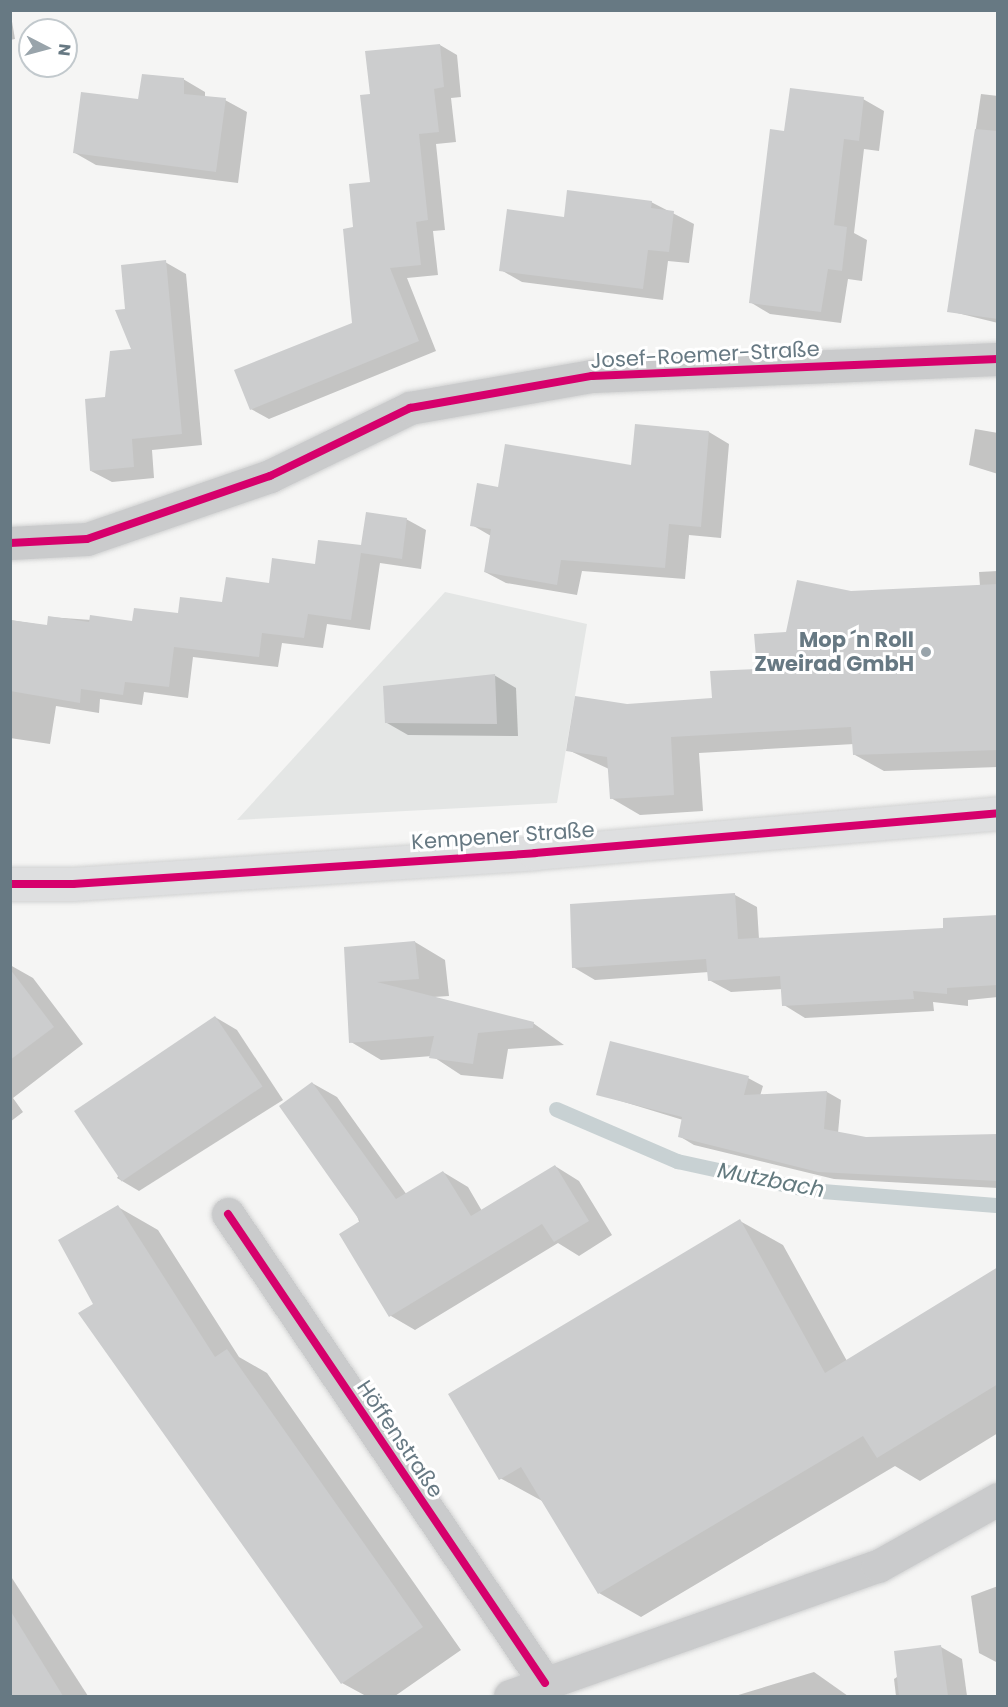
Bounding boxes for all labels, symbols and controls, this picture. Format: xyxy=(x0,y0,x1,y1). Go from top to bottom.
north arrow xyxy=(18,18,78,78)
text: N xyxy=(52,43,76,57)
street label: Josef-Roemer-Straße xyxy=(590,336,820,374)
place label: Mop ´n Roll Zweirad GmbH xyxy=(754,627,914,677)
marker: Mop ´n Roll Zweirad GmbH xyxy=(919,645,933,659)
street label: Kempener Straße xyxy=(411,817,595,855)
water label: Mutzbach xyxy=(715,1157,827,1203)
street label: Höffenstraße xyxy=(351,1375,449,1503)

